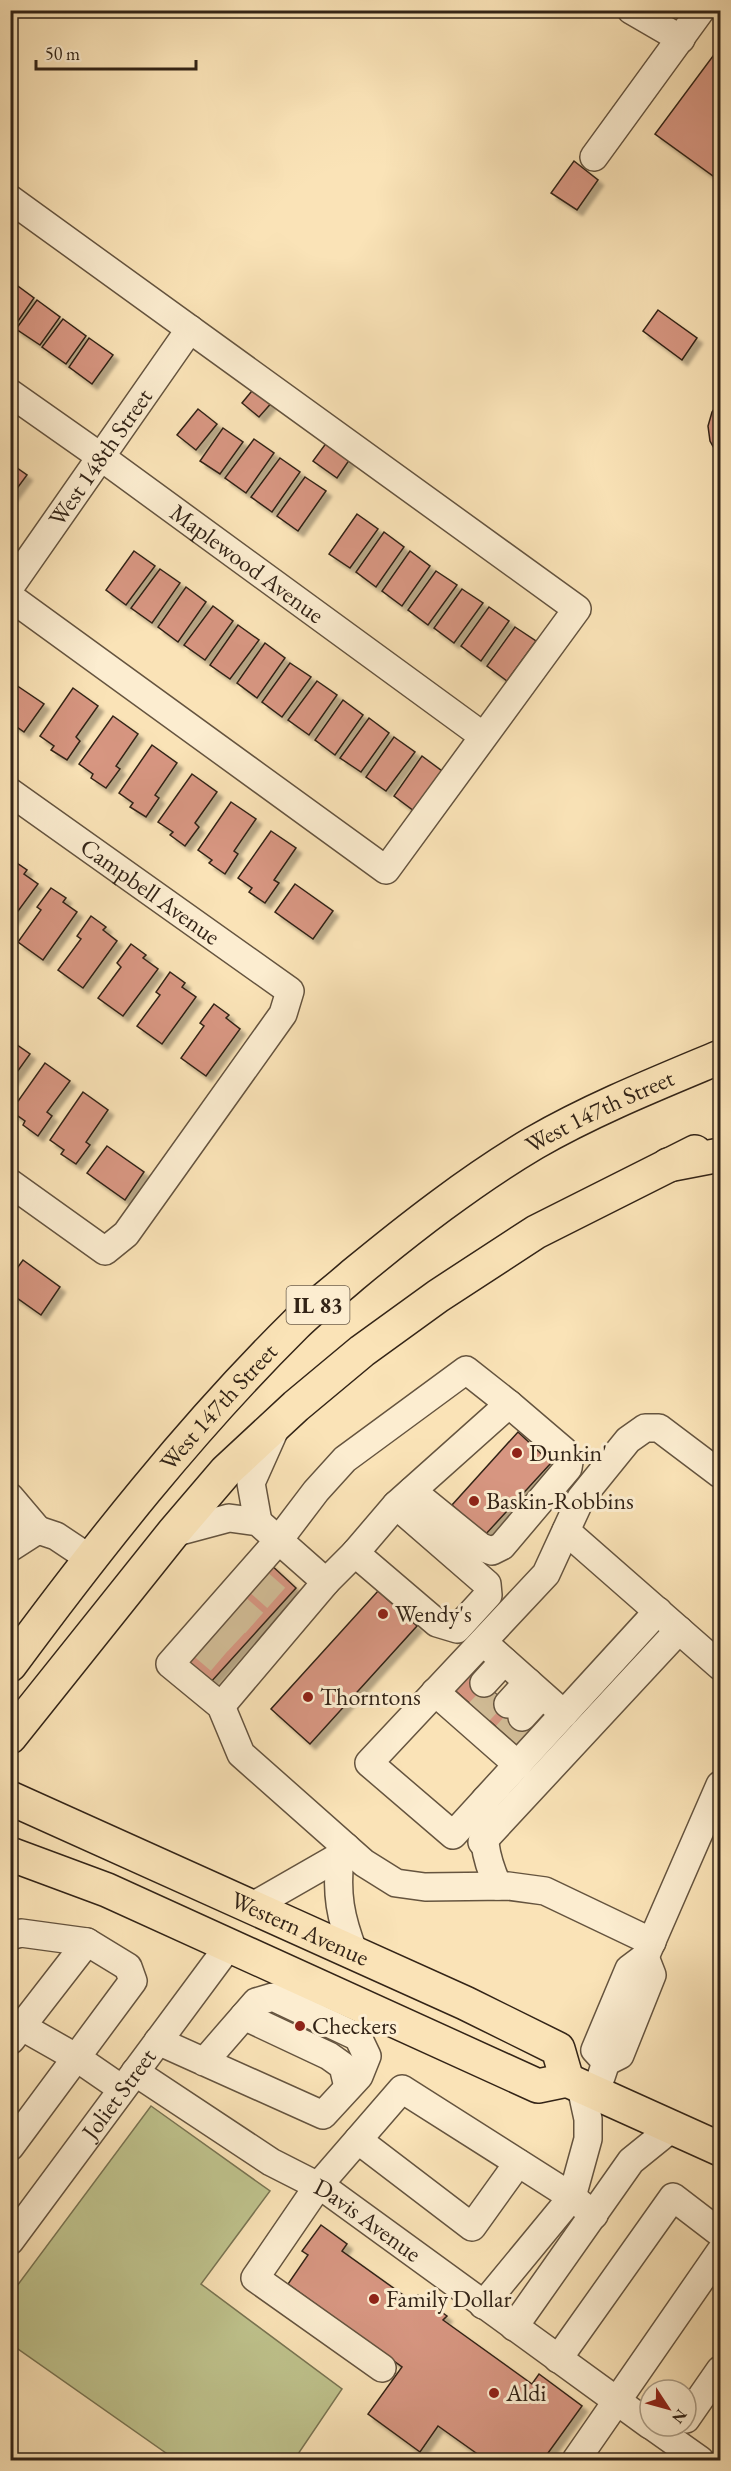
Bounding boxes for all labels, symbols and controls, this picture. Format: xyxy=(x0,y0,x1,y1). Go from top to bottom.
scale bar xyxy=(36,33,196,71)
text: 50 m xyxy=(45,42,80,65)
street label: West 148th Street xyxy=(41,382,159,532)
street label: Maplewood Avenue xyxy=(164,497,331,630)
street label: Campbell Avenue xyxy=(74,831,227,952)
street label: West 147th Street xyxy=(520,1062,679,1160)
road number: IL 83 xyxy=(286,1286,350,1324)
street label: West 147th Street xyxy=(153,1336,284,1477)
place label: Dunkin' xyxy=(529,1437,607,1468)
marker: Dunkin' xyxy=(510,1446,524,1460)
place label: Baskin-Robbins xyxy=(486,1485,634,1516)
marker: Baskin-Robbins xyxy=(467,1494,481,1508)
place label: Wendy's xyxy=(395,1598,472,1629)
marker: Wendy's xyxy=(376,1607,390,1621)
place label: Thorntons xyxy=(320,1681,421,1712)
marker: Thorntons xyxy=(301,1690,315,1704)
street label: Western Avenue xyxy=(226,1884,374,1973)
place label: Checkers xyxy=(312,2010,397,2041)
marker: Checkers xyxy=(293,2019,307,2033)
street label: Joliet Street xyxy=(73,2042,163,2147)
street label: Davis Avenue xyxy=(309,2171,428,2269)
place label: Family Dollar xyxy=(386,2283,512,2314)
marker: Family Dollar xyxy=(367,2292,381,2306)
place label: Aldi xyxy=(505,2377,547,2408)
north arrow xyxy=(638,2378,698,2438)
marker: Aldi xyxy=(487,2386,501,2400)
text: N xyxy=(667,2405,692,2428)

